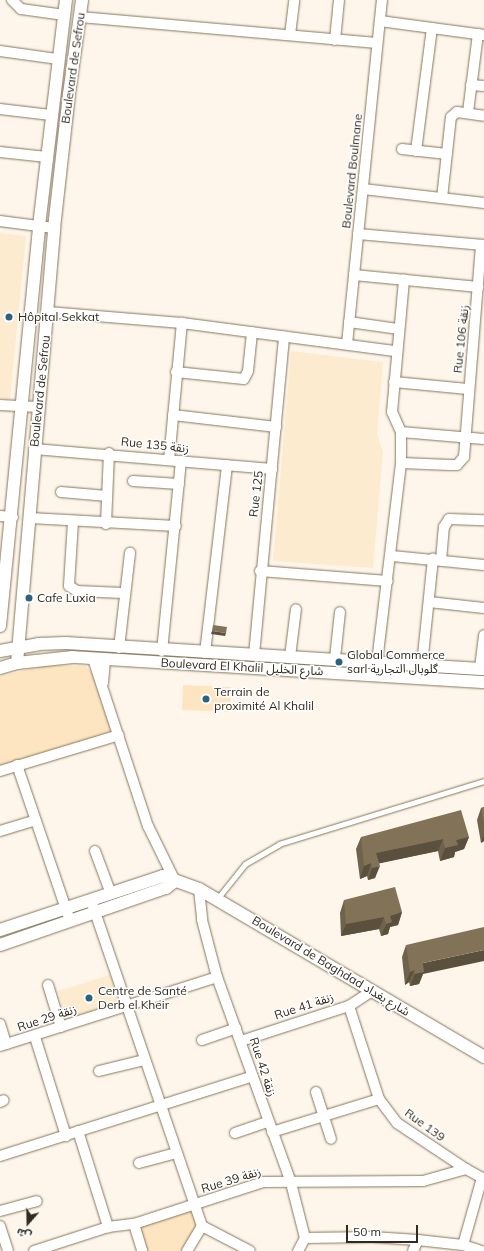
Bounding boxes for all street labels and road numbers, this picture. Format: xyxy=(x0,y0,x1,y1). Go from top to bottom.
street label: Boulevard de Sefrou xyxy=(58,11,88,125)
street label: Boulevard Boulmane xyxy=(339,113,365,229)
street label: Rue 106 زنقة xyxy=(450,304,472,374)
street label: Boulevard de Sefrou xyxy=(27,334,53,448)
street label: Rue 135 زنقة xyxy=(120,434,190,456)
street label: Rue 125 xyxy=(246,470,266,518)
street label: Boulevard El Khalil شارع الخليل xyxy=(160,656,324,678)
street label: Boulevard de Baghdad شارع بغداد xyxy=(250,913,412,1019)
street label: Rue 41 زنقة xyxy=(273,990,335,1022)
street label: Rue 29 زنقة xyxy=(16,1002,78,1034)
street label: Rue 42 زنقة xyxy=(247,1036,279,1098)
street label: Rue 139 xyxy=(402,1106,448,1144)
street label: Rue 39 زنقة xyxy=(200,1164,262,1196)

